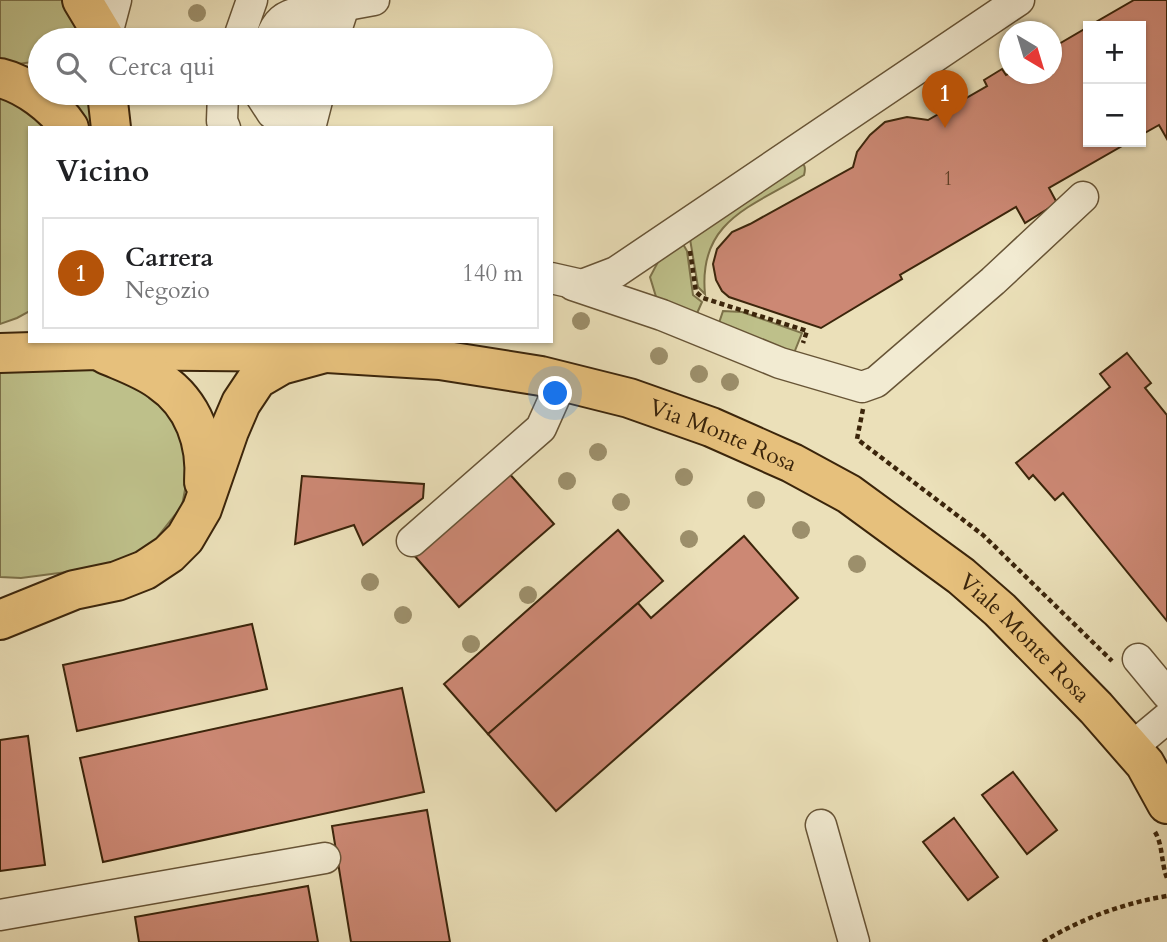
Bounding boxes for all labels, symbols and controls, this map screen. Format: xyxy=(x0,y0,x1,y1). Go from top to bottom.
north arrow xyxy=(999,21,1062,84)
map controls xyxy=(1083,21,1146,147)
button: + xyxy=(1083,21,1146,84)
search box xyxy=(28,28,553,105)
icon: search xyxy=(52,48,90,86)
text: Cerca qui xyxy=(108,49,215,84)
pin: 1 xyxy=(922,70,968,128)
button: − xyxy=(1083,84,1146,147)
text: Vicino xyxy=(56,151,149,192)
house number: 1 xyxy=(943,166,953,192)
text: Carrera xyxy=(125,240,214,275)
text: 1 xyxy=(75,258,87,289)
text: 140 m xyxy=(462,258,523,289)
text: Negozio xyxy=(125,275,210,306)
your location xyxy=(538,376,572,410)
street label: Via Monte Rosa xyxy=(645,391,802,479)
street label: Viale Monte Rosa xyxy=(953,566,1098,709)

